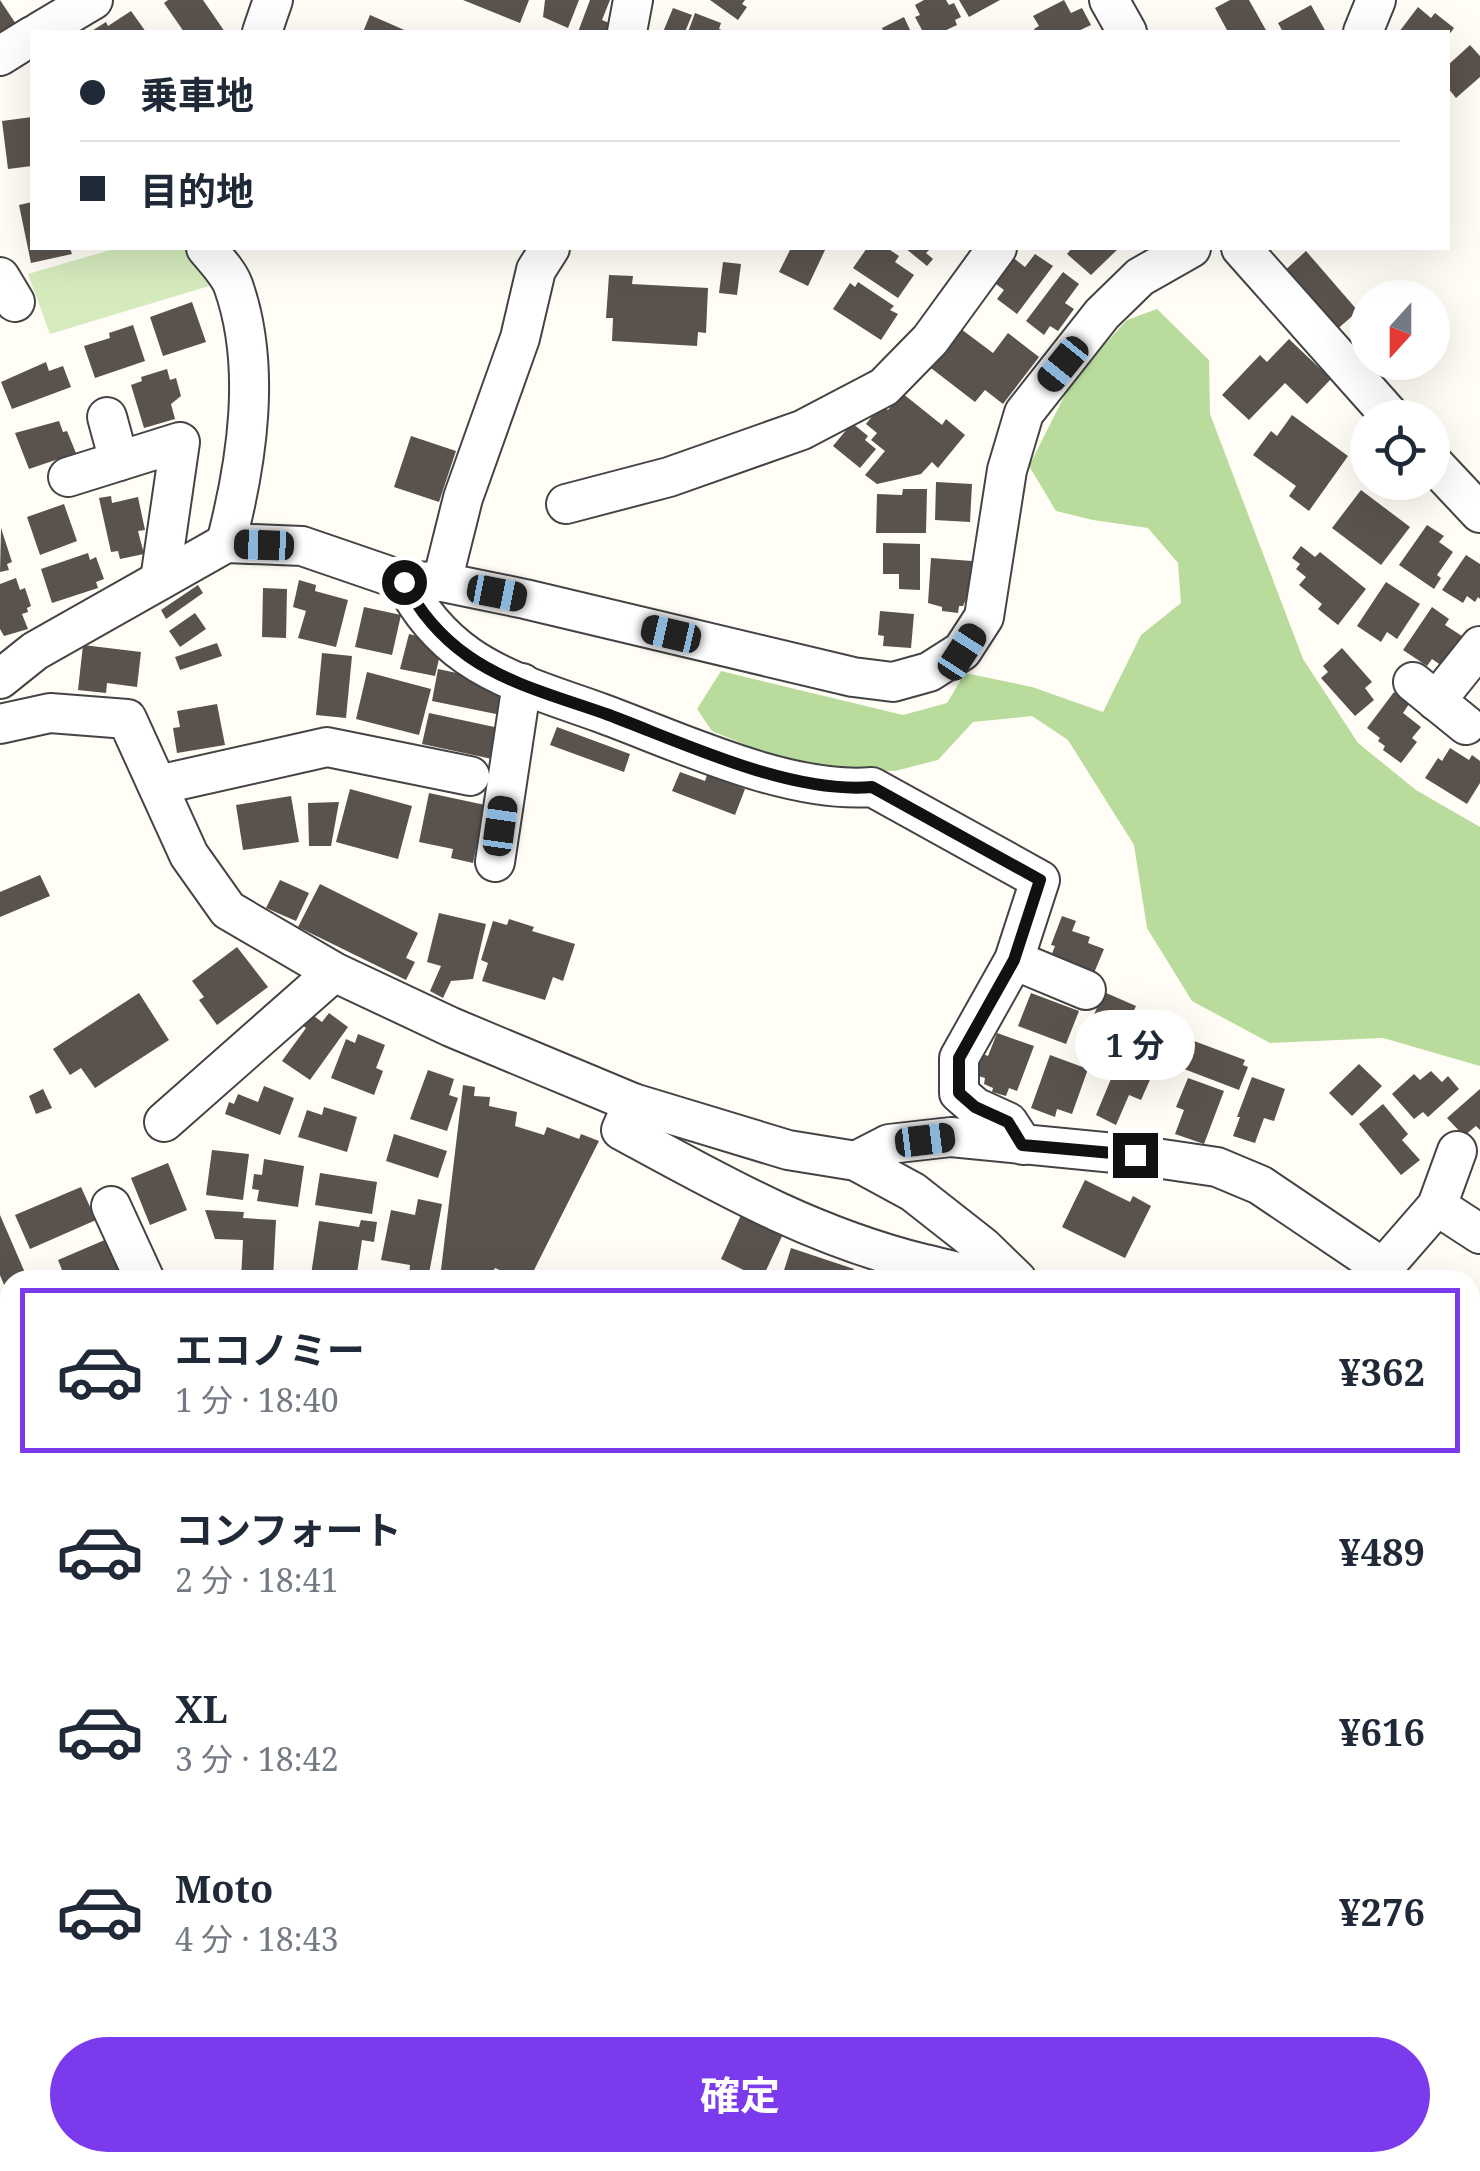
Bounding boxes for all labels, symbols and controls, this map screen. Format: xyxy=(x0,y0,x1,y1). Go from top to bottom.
text: 乗車地 xyxy=(140,68,254,120)
text: 目的地 xyxy=(140,164,254,216)
north arrow xyxy=(1350,280,1450,380)
map controls xyxy=(1350,280,1450,500)
car xyxy=(1032,331,1094,397)
button: locate xyxy=(1350,400,1450,500)
car xyxy=(233,529,295,561)
route start xyxy=(382,560,427,605)
car xyxy=(465,573,529,613)
car xyxy=(638,613,704,655)
car xyxy=(933,619,991,685)
car xyxy=(481,794,519,858)
callout: 1 分 xyxy=(1075,1010,1195,1080)
text: 1 分 xyxy=(1106,1023,1164,1066)
car xyxy=(893,1121,957,1159)
route end xyxy=(1113,1133,1158,1178)
text: エコノミー xyxy=(175,1323,365,1375)
icon: car xyxy=(55,1326,145,1416)
text: ¥362 xyxy=(1339,1345,1425,1397)
text: 1 分 · 18:40 xyxy=(175,1378,339,1421)
text: コンフォート xyxy=(175,1503,402,1555)
icon: car xyxy=(55,1506,145,1596)
text: ¥489 xyxy=(1339,1525,1425,1577)
text: 2 分 · 18:41 xyxy=(175,1558,339,1601)
text: XL xyxy=(175,1682,228,1734)
icon: car xyxy=(55,1686,145,1776)
text: ¥616 xyxy=(1339,1705,1425,1757)
text: 3 分 · 18:42 xyxy=(175,1737,339,1780)
text: Moto xyxy=(175,1862,273,1914)
icon: car xyxy=(55,1866,145,1956)
text: ¥276 xyxy=(1339,1885,1425,1937)
text: 4 分 · 18:43 xyxy=(175,1917,339,1960)
button: 確定 xyxy=(50,2037,1430,2152)

